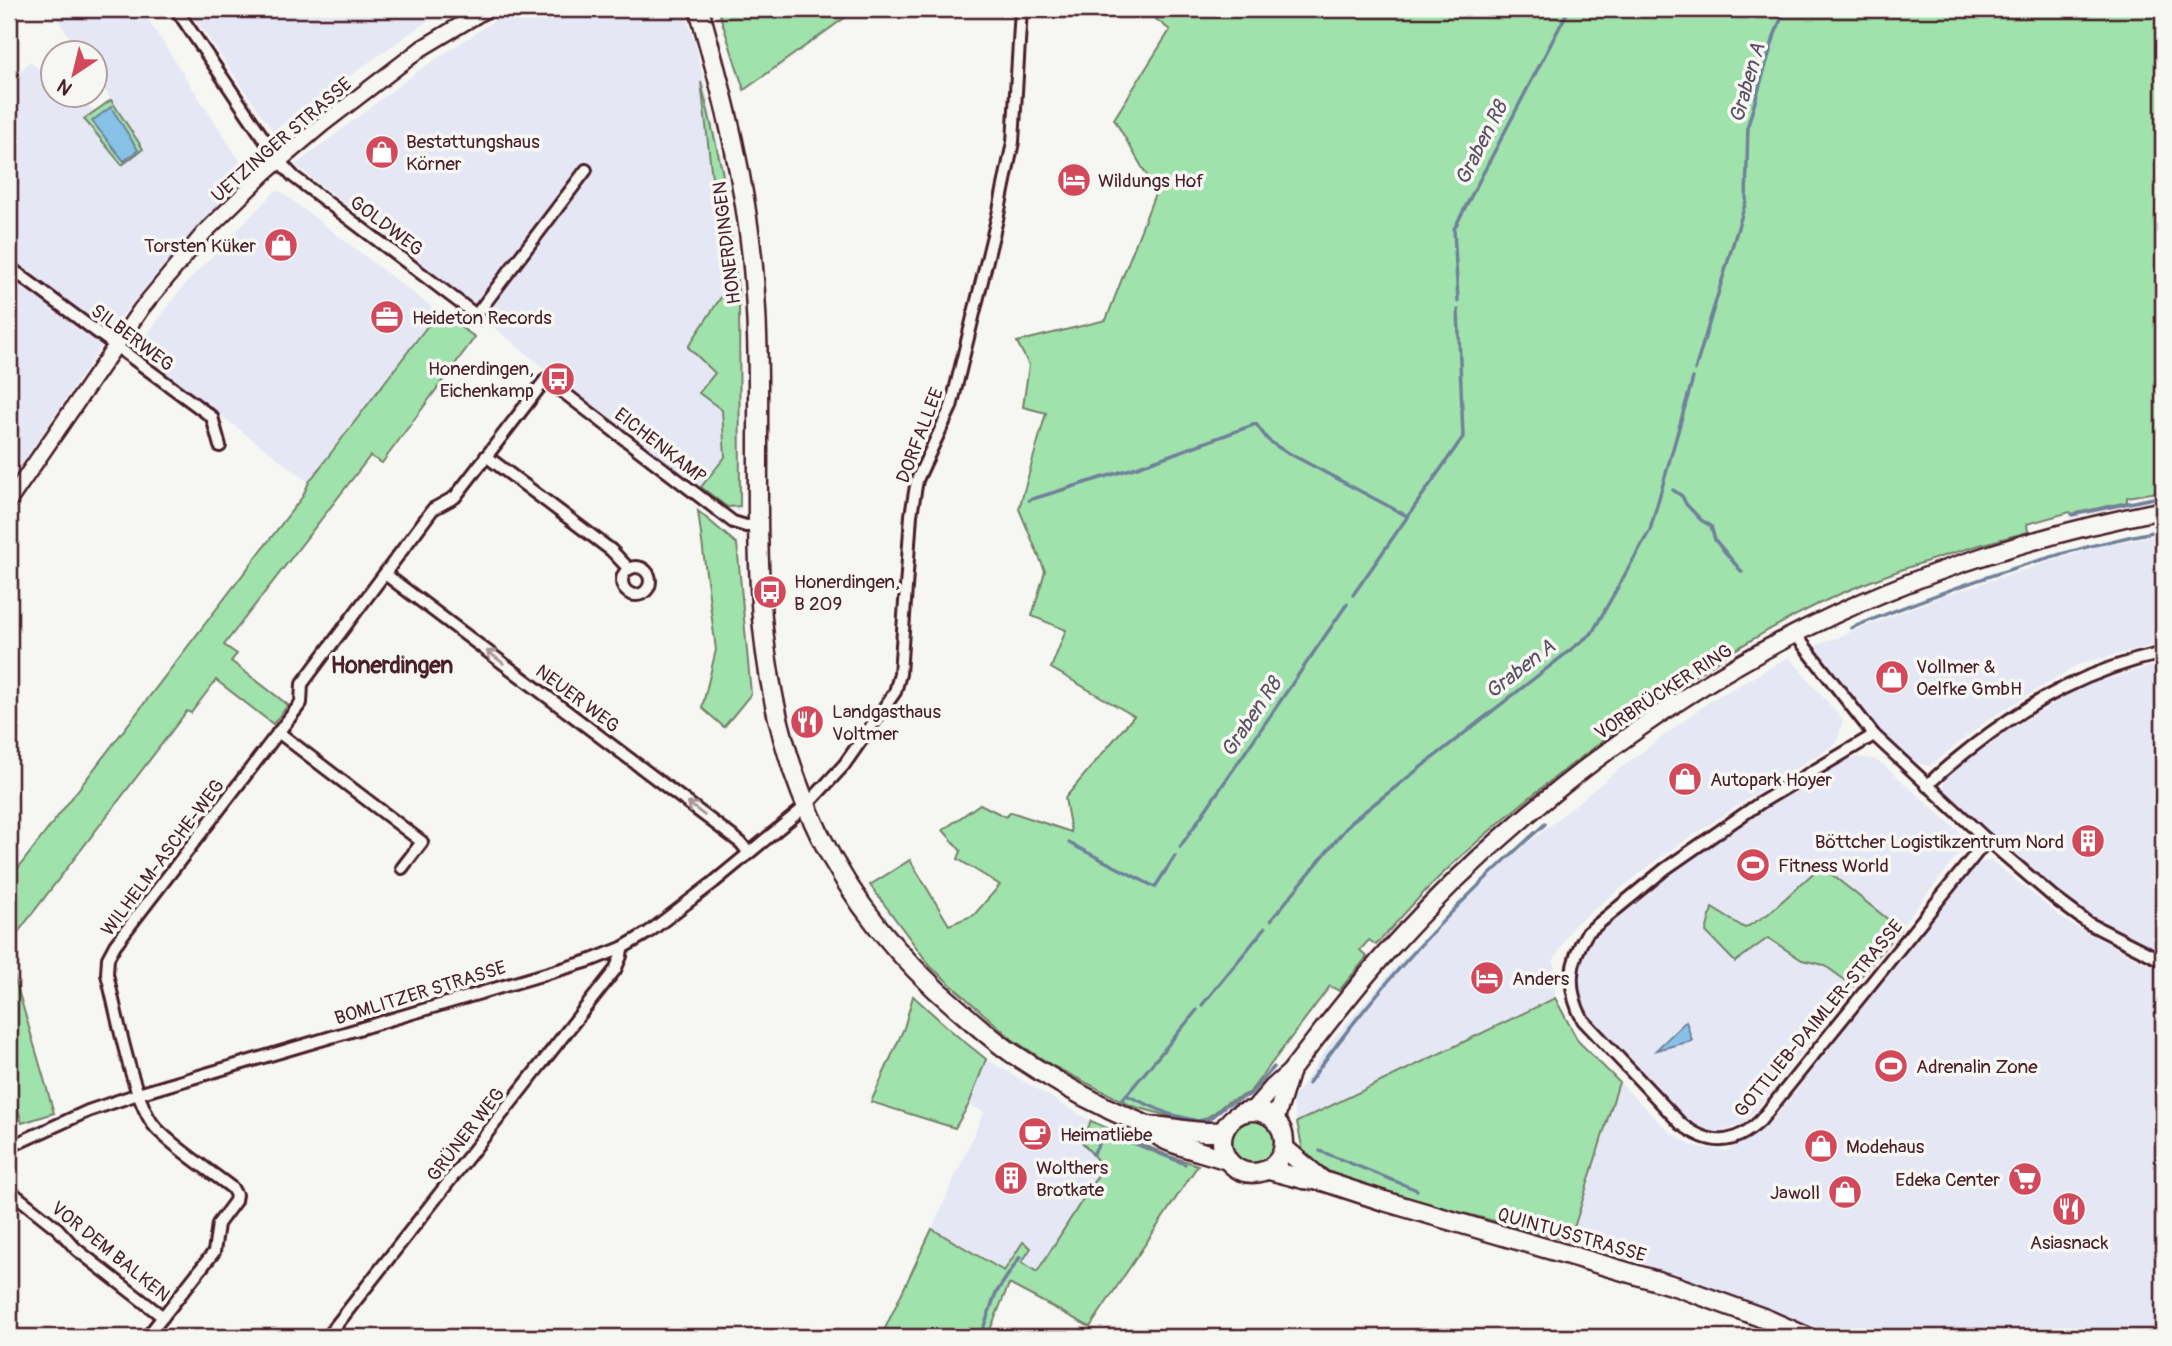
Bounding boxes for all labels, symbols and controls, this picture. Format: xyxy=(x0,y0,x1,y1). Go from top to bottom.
north arrow xyxy=(38,38,108,108)
water label: Graben A xyxy=(1723,40,1772,126)
street label: UETZINGER STRASSE xyxy=(206,72,357,207)
text: N xyxy=(53,74,77,101)
water label: Graben R8 xyxy=(1449,95,1515,190)
place label: Bestattungshaus Körner xyxy=(406,130,540,176)
shop icon: Bestattungshaus Körner xyxy=(363,133,401,171)
hotel icon: Wildungs Hof xyxy=(1055,161,1093,199)
place label: Wildungs Hof xyxy=(1098,169,1204,193)
street label: HONERDINGEN xyxy=(708,180,746,306)
street label: GOLDWEG xyxy=(345,190,428,261)
shop icon: Torsten Küker xyxy=(262,226,300,264)
place label: Torsten Küker xyxy=(144,234,256,258)
office icon: Heideton Records xyxy=(368,298,406,336)
street label: SILBERWEG xyxy=(86,299,179,377)
place label: Heideton Records xyxy=(412,306,552,330)
place label: Honerdingen, Eichenkamp xyxy=(428,357,534,403)
bus stop icon: Honerdingen, Eichenkamp xyxy=(539,360,577,398)
street label: DORFALLEE xyxy=(891,384,949,486)
street label: EICHENKAMP xyxy=(610,402,711,489)
place label: Honerdingen, B 209 xyxy=(794,570,900,616)
bus stop icon: Honerdingen, B 209 xyxy=(751,573,789,611)
water label: Graben A xyxy=(1480,633,1561,705)
street label: VORBRÜCKER RING xyxy=(1590,638,1737,745)
one-way arrow xyxy=(486,650,504,665)
district label: Honerdingen xyxy=(331,651,453,680)
place label: Vollmer & Oelfke GmbH xyxy=(1916,655,2022,701)
shop icon: Vollmer & Oelfke GmbH xyxy=(1873,658,1911,696)
street label: NEUER WEG xyxy=(531,659,624,738)
water label: Graben R8 xyxy=(1215,670,1289,762)
place label: Landgasthaus Voltmer xyxy=(832,700,941,746)
restaurant icon: Landgasthaus Voltmer xyxy=(788,703,826,741)
shop icon: Autopark Hoyer xyxy=(1666,760,1704,798)
place label: Autopark Hoyer xyxy=(1710,768,1832,792)
street label: WILHELM-ASCHE-WEG xyxy=(96,774,230,941)
one-way arrow xyxy=(687,802,706,816)
building icon: Böttcher Logistikzentrum Nord xyxy=(2069,822,2107,860)
place label: Böttcher Logistikzentrum Nord xyxy=(1815,830,2064,854)
sports icon: Fitness World xyxy=(1734,846,1772,884)
place label: Fitness World xyxy=(1778,854,1889,878)
street label: GOTTLIEB-DAIMLER-STRASSE xyxy=(1729,915,1909,1122)
street label: BOMLITZER STRASSE xyxy=(332,955,509,1030)
hotel icon: Anders xyxy=(1468,959,1506,997)
place label: Anders xyxy=(1512,967,1570,991)
sports icon: Adrenalin Zone xyxy=(1872,1047,1910,1085)
place label: Adrenalin Zone xyxy=(1916,1055,2038,1079)
street label: GRÜNER WEG xyxy=(422,1083,510,1187)
cafe icon: Heimatliebe xyxy=(1016,1115,1054,1153)
place label: Heimatliebe xyxy=(1060,1123,1153,1147)
shop icon: Modehaus xyxy=(1802,1127,1840,1165)
place label: Modehaus xyxy=(1846,1135,1925,1159)
place label: Wolthers Brotkate xyxy=(1036,1156,1109,1202)
building icon: Wolthers Brotkate xyxy=(992,1159,1030,1197)
supermarket icon: Edeka Center xyxy=(2006,1160,2044,1198)
place label: Edeka Center xyxy=(1895,1168,2000,1192)
shop icon: Jawoll xyxy=(1826,1173,1864,1211)
place label: Jawoll xyxy=(1770,1181,1820,1205)
restaurant icon: Asiasnack xyxy=(2050,1190,2088,1228)
street label: VOR DEM BALKEN xyxy=(46,1196,175,1307)
street label: QUINTUSSTRASSE xyxy=(1495,1202,1649,1268)
place label: Asiasnack xyxy=(2030,1231,2108,1255)

